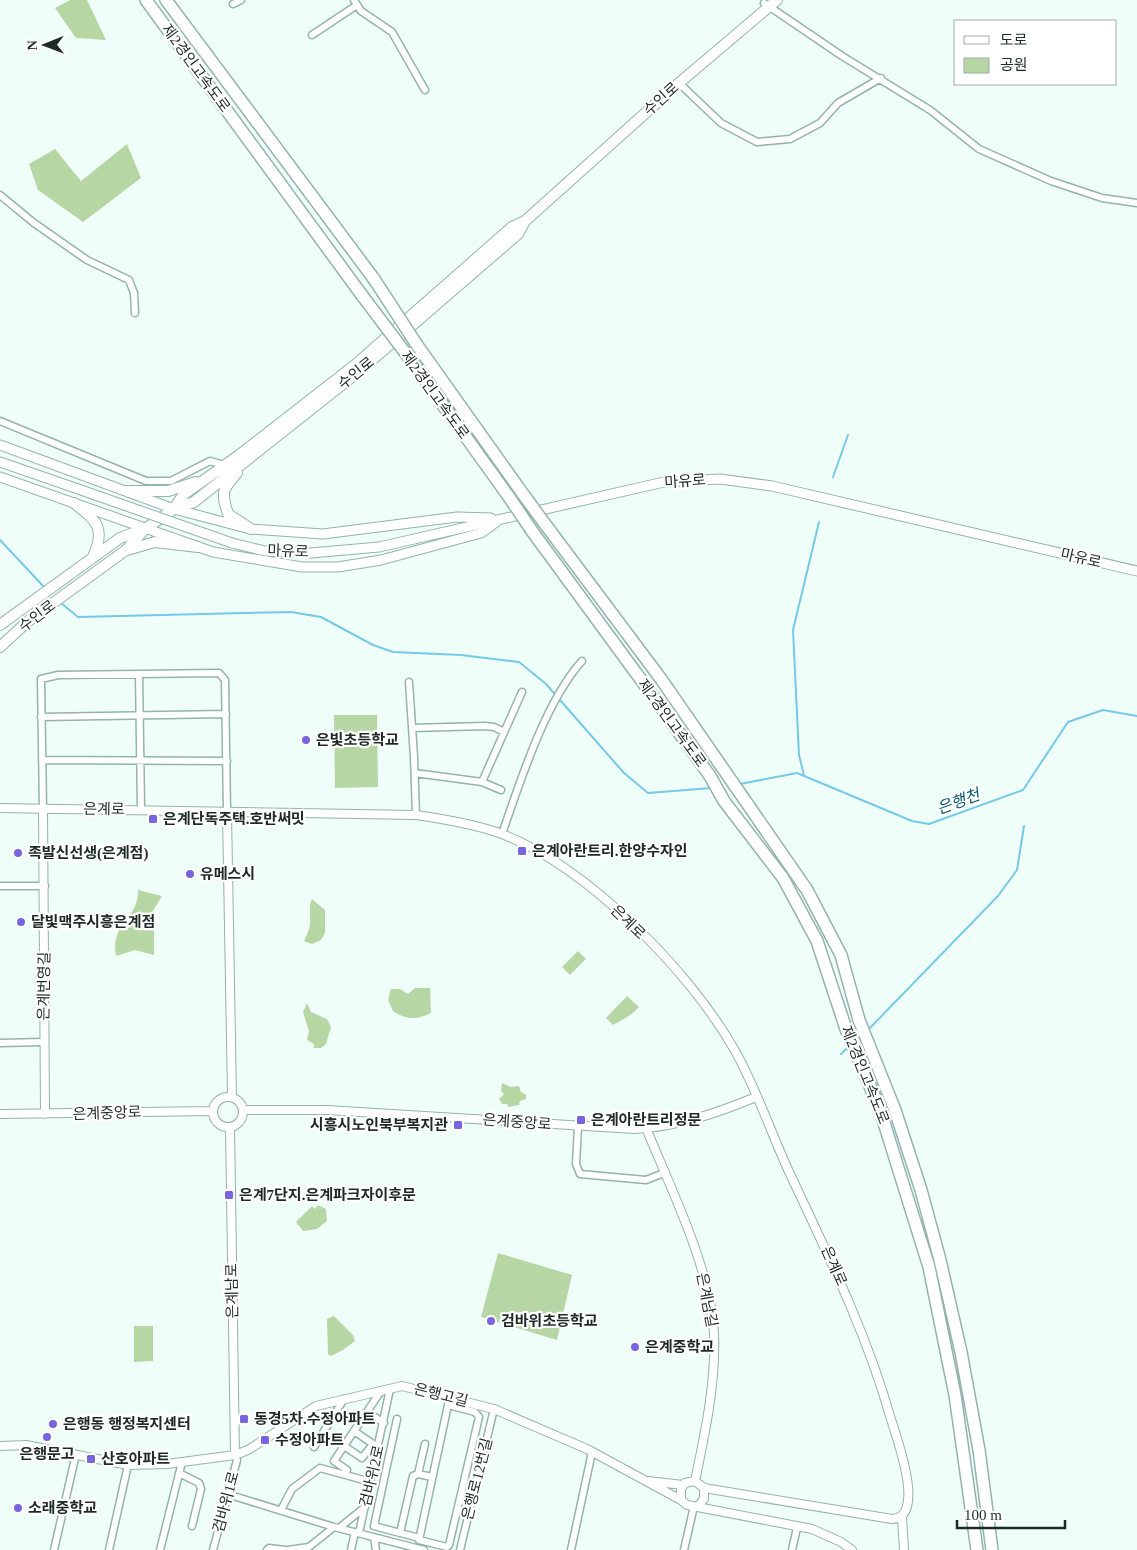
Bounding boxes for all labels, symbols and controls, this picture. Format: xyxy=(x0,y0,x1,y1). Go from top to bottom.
north arrow xyxy=(20,20,70,70)
legend xyxy=(954,20,1117,85)
street label: 제2경인고속도로 xyxy=(159,21,233,115)
text: 도로 xyxy=(1000,32,1028,48)
text: N xyxy=(25,40,40,50)
text: 공원 xyxy=(1000,57,1028,73)
street label: 수인로 xyxy=(640,79,682,119)
street label: 제2경인고속도로 xyxy=(398,348,472,442)
street label: 수인로 xyxy=(335,354,377,392)
street label: 마유로 xyxy=(664,472,706,490)
street label: 마유로 xyxy=(267,542,309,560)
street label: 마유로 xyxy=(1059,546,1103,570)
street label: 수인로 xyxy=(16,597,58,635)
street label: 제2경인고속도로 xyxy=(635,676,709,770)
place label: 은빛초등학교 xyxy=(316,731,399,748)
marker: 은빛초등학교 xyxy=(300,734,312,746)
water label: 은행천 xyxy=(935,785,984,817)
street label: 은계로 xyxy=(83,801,125,817)
place label: 은계단독주택.호반써밋 xyxy=(163,811,305,827)
marker: 은계단독주택.호반써밋 xyxy=(147,813,159,825)
place label: 은계아란트리.한양수자인 xyxy=(532,843,688,859)
place label: 족발신선생(은계점) xyxy=(28,845,148,862)
marker: 은계아란트리.한양수자인 xyxy=(516,845,528,857)
marker: 족발신선생(은계점) xyxy=(12,847,24,859)
place label: 유메스시 xyxy=(200,866,255,882)
marker: 유메스시 xyxy=(184,868,196,880)
street label: 은계로 xyxy=(608,902,648,942)
place label: 달빛맥주시흥은계점 xyxy=(31,914,155,930)
marker: 달빛맥주시흥은계점 xyxy=(15,916,27,928)
street label: 은계번영길 xyxy=(35,951,53,1021)
street label: 제2경인고속도로 xyxy=(838,1024,892,1126)
street label: 은계중앙로 xyxy=(72,1104,142,1122)
street label: 은계중앙로 xyxy=(482,1112,552,1132)
place label: 은계아란트리정문 xyxy=(591,1112,702,1128)
marker: 은계아란트리정문 xyxy=(575,1114,587,1126)
place label: 시흥시노인북부복지관 xyxy=(310,1117,448,1133)
marker: 시흥시노인북부복지관 xyxy=(452,1119,464,1131)
place label: 은계7단지.은계파크자이후문 xyxy=(239,1187,416,1203)
marker: 은계7단지.은계파크자이후문 xyxy=(223,1189,235,1201)
street label: 은계로 xyxy=(818,1244,850,1288)
street label: 은계남로 xyxy=(224,1263,240,1319)
street label: 은계남길 xyxy=(694,1271,720,1329)
place label: 검바위초등학교 xyxy=(501,1312,598,1329)
marker: 검바위초등학교 xyxy=(485,1315,497,1327)
place label: 은계중학교 xyxy=(645,1338,714,1355)
marker: 은계중학교 xyxy=(629,1341,641,1353)
street label: 은행고길 xyxy=(412,1381,470,1409)
place label: 동경5차.수정아파트 xyxy=(254,1411,376,1427)
marker: 동경5차.수정아파트 xyxy=(238,1413,250,1425)
place label: 은행동 행정복지센터 xyxy=(63,1416,191,1432)
marker: 은행동 행정복지센터 xyxy=(47,1418,59,1430)
marker: 은행문고 xyxy=(41,1431,53,1443)
place label: 수정아파트 xyxy=(275,1432,344,1448)
marker: 수정아파트 xyxy=(259,1434,271,1446)
street label: 은행로12번길 xyxy=(459,1436,495,1522)
street label: 검바위2로 xyxy=(357,1444,387,1508)
place label: 은행문고 xyxy=(19,1446,75,1462)
place label: 산호아파트 xyxy=(101,1451,170,1467)
marker: 산호아파트 xyxy=(85,1453,97,1465)
street label: 검바위1로 xyxy=(210,1470,242,1534)
scale bar xyxy=(957,1498,1064,1530)
place label: 소래중학교 xyxy=(28,1499,97,1516)
marker: 소래중학교 xyxy=(12,1502,24,1514)
text: 100 m xyxy=(964,1507,1002,1523)

